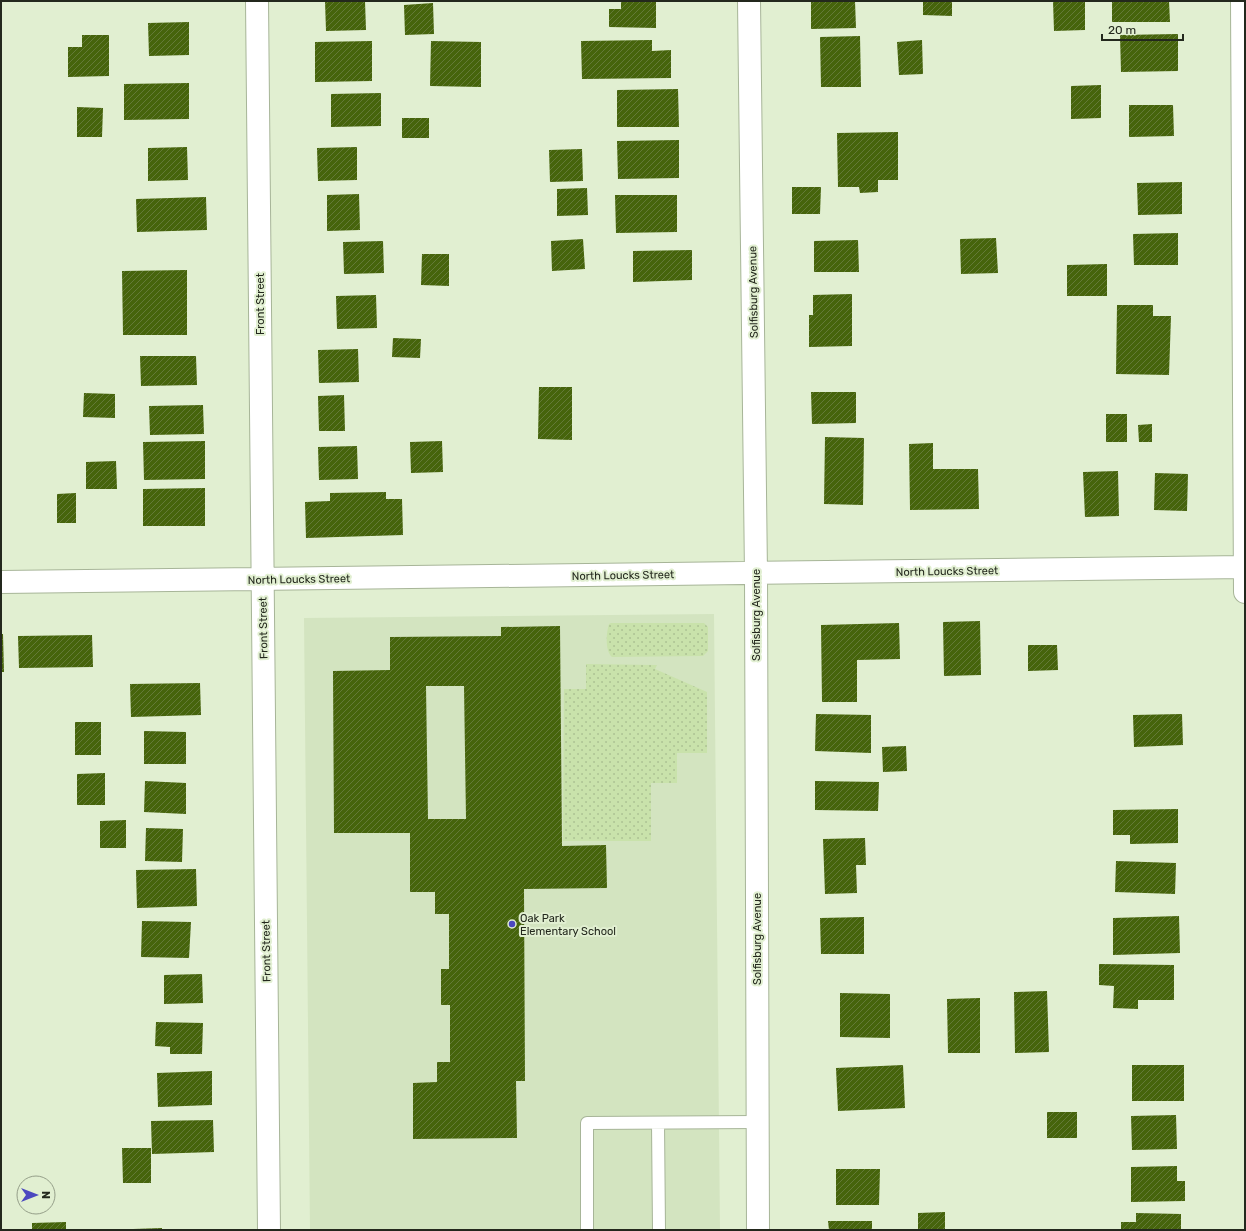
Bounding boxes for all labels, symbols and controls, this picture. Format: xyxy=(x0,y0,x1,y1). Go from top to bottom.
scale bar xyxy=(1102,16,1183,42)
text: 20 m xyxy=(1108,23,1136,37)
street label: Solfisburg Avenue xyxy=(746,246,761,338)
street label: Front Street xyxy=(254,272,267,335)
street label: North Loucks Street xyxy=(896,564,999,579)
street label: North Loucks Street xyxy=(572,568,675,583)
street label: Solfisburg Avenue xyxy=(750,569,763,661)
street label: North Loucks Street xyxy=(248,572,351,587)
street label: Front Street xyxy=(256,596,271,659)
street label: Solfisburg Avenue xyxy=(751,893,764,985)
place label: Oak Park Elementary School xyxy=(520,912,616,938)
street label: Front Street xyxy=(259,919,274,982)
marker: Oak Park Elementary School xyxy=(507,919,517,929)
north arrow xyxy=(16,1175,56,1215)
text: N xyxy=(39,1191,52,1199)

